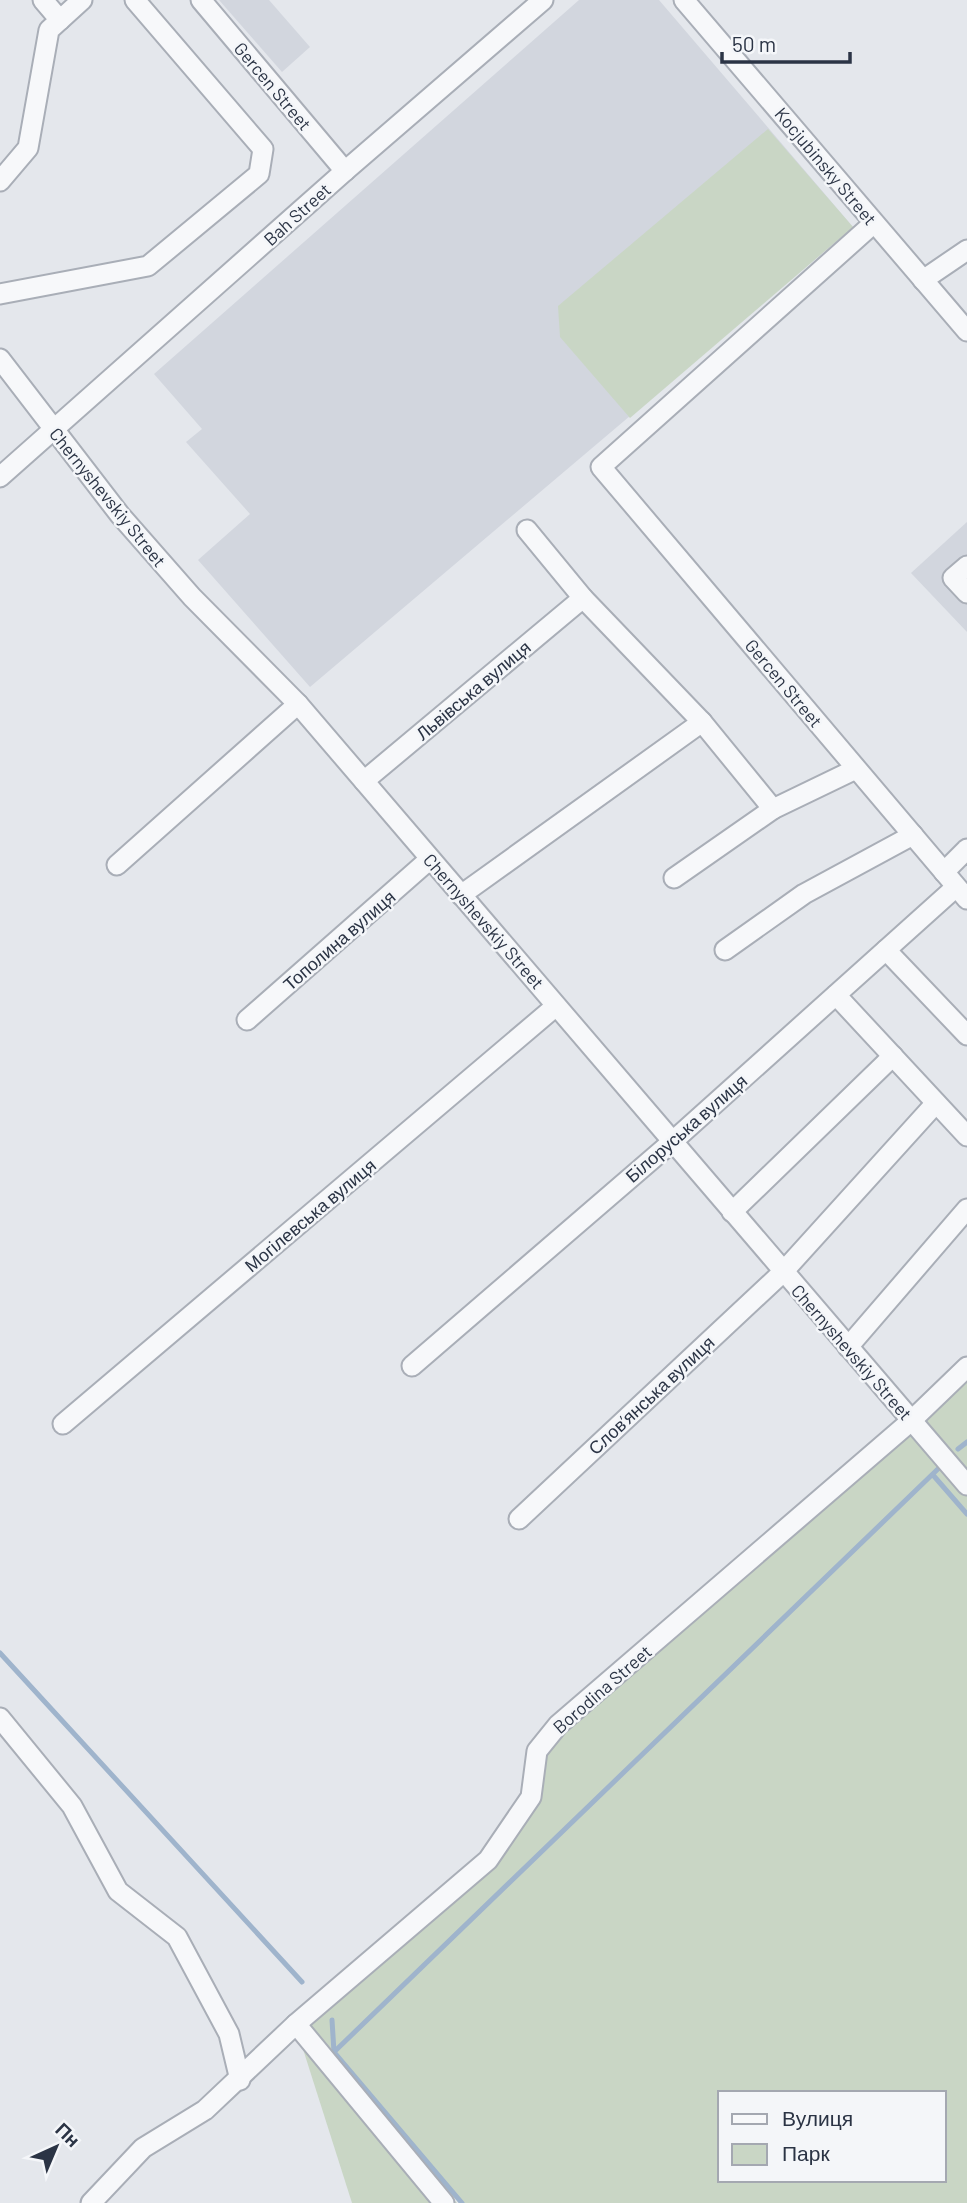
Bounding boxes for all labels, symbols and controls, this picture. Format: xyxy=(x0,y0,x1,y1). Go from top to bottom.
scale bar xyxy=(722,21,850,65)
text: 50 m xyxy=(732,31,776,56)
street label: Gercen Street xyxy=(230,37,316,135)
street label: Kocjubinsky Street xyxy=(770,103,882,229)
street label: Bah Street xyxy=(259,178,335,250)
street label: Chernyshevskiy Street xyxy=(45,423,171,571)
street label: Gercen Street xyxy=(741,634,827,732)
street label: Львівська вулиця xyxy=(411,636,535,744)
street label: Chernyshevskiy Street xyxy=(419,849,549,993)
street label: Тополина вулиця xyxy=(278,885,400,995)
street label: Білоруська вулиця xyxy=(621,1069,751,1187)
street label: Могілевська вулиця xyxy=(240,1154,380,1276)
street label: Chernyshevskiy Street xyxy=(787,1280,917,1424)
street label: Слов’янська вулиця xyxy=(583,1331,719,1459)
street label: Borodina Street xyxy=(548,1640,656,1738)
legend xyxy=(718,2091,946,2182)
text: Вулиця xyxy=(782,2105,853,2130)
north arrow xyxy=(21,2112,91,2182)
text: Пн xyxy=(51,2117,85,2151)
text: Парк xyxy=(782,2140,830,2165)

